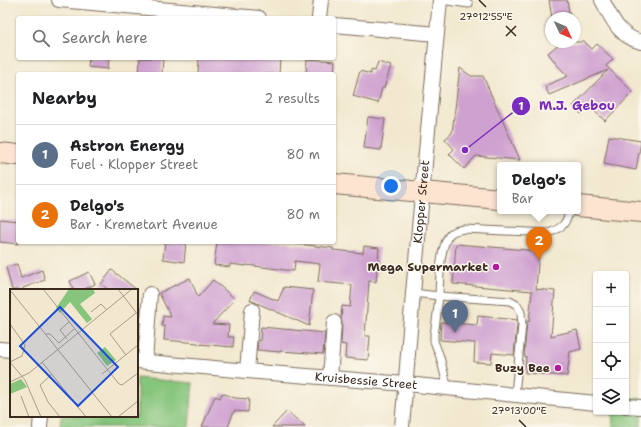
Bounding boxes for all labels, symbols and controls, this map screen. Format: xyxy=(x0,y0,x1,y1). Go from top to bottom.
text: 27°12'55"E xyxy=(459,10,513,23)
north arrow xyxy=(545,12,581,48)
search box xyxy=(16,16,336,60)
icon: search xyxy=(30,27,52,49)
text: Search here xyxy=(62,28,148,48)
text: Nearby xyxy=(32,87,97,109)
text: 2 results xyxy=(264,90,320,107)
callout: M.J. Gebou xyxy=(511,93,623,118)
text: M.J. Gebou xyxy=(539,97,615,114)
text: 1 xyxy=(518,98,524,114)
text: Astron Energy xyxy=(70,136,184,156)
text: 1 xyxy=(42,146,48,163)
text: 80 m xyxy=(286,146,320,163)
text: Fuel · Klopper Street xyxy=(70,156,198,173)
street label: Klopper Street xyxy=(410,160,433,244)
popup xyxy=(497,162,581,214)
text: Delgo's xyxy=(512,170,566,190)
your location xyxy=(381,176,401,196)
text: Bar xyxy=(512,190,533,207)
text: Delgo's xyxy=(70,196,124,216)
text: 2 xyxy=(40,206,50,223)
text: 80 m xyxy=(286,206,320,223)
text: Bar · Kremetart Avenue xyxy=(70,216,218,233)
pin: 2 xyxy=(526,227,552,260)
place label: Mega Supermarket xyxy=(368,259,488,275)
marker: Mega Supermarket xyxy=(491,262,501,272)
map controls xyxy=(593,271,629,415)
button: + xyxy=(593,271,629,307)
inset map xyxy=(10,289,138,417)
pin: 1 xyxy=(442,300,468,333)
button: − xyxy=(593,307,629,343)
button: locate xyxy=(593,343,629,379)
place label: Buzy Bee xyxy=(495,360,550,376)
marker: Buzy Bee xyxy=(553,363,563,373)
street label: Kruisbessie Street xyxy=(314,369,418,393)
button: layers xyxy=(593,379,629,415)
text: 27°13'00"E xyxy=(491,404,547,417)

